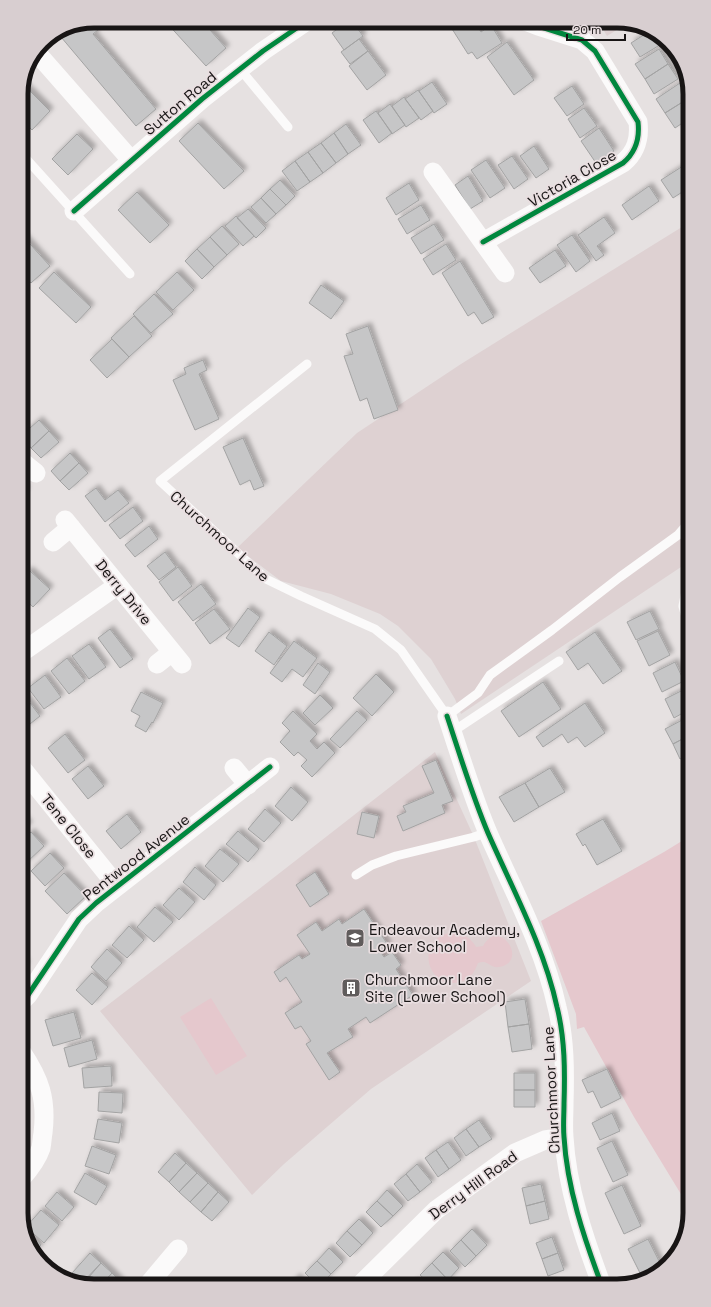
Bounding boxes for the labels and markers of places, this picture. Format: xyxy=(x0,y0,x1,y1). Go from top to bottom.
place label: Endeavour Academy, Lower School xyxy=(369,920,520,956)
school or university icon: Endeavour Academy, Lower School xyxy=(344,927,366,949)
place label: Churchmoor Lane Site (Lower School) xyxy=(365,970,506,1007)
building icon: Churchmoor Lane Site (Lower School) xyxy=(340,977,362,999)

